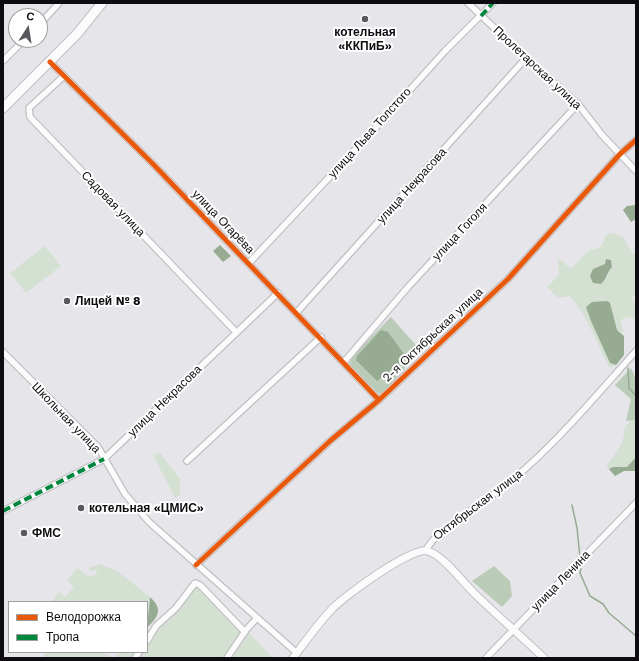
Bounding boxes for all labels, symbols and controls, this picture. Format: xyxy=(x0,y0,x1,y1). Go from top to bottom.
north arrow xyxy=(8,8,48,48)
text: С xyxy=(25,10,36,24)
marker: котельная «ККПиБ» xyxy=(360,14,370,24)
street label: Пролетарская улица xyxy=(490,23,584,113)
place label: котельная «ККПиБ» xyxy=(334,25,396,53)
street label: улица Льва Толстого xyxy=(326,85,414,181)
street label: улица Некрасова xyxy=(374,145,450,227)
street label: Садовая улица xyxy=(78,168,148,240)
street label: улица Огарёва xyxy=(189,187,257,257)
street label: улица Гоголя xyxy=(430,200,490,264)
street label: 2-я Октябрьская улица xyxy=(380,285,486,385)
place label: Лицей № 8 xyxy=(75,294,141,308)
marker: Лицей № 8 xyxy=(62,296,72,306)
street label: улица Некрасова xyxy=(125,362,205,440)
street label: Школьная улица xyxy=(29,380,103,456)
street label: Октябрьская улица xyxy=(430,467,526,543)
place label: котельная «ЦМИС» xyxy=(89,501,204,515)
marker: котельная «ЦМИС» xyxy=(76,503,86,513)
place label: ФМС xyxy=(32,526,61,540)
marker: ФМС xyxy=(19,528,29,538)
street label: улица Ленина xyxy=(529,548,593,614)
legend xyxy=(8,601,148,653)
text: Велодорожка xyxy=(46,610,121,624)
text: Тропа xyxy=(46,630,79,644)

